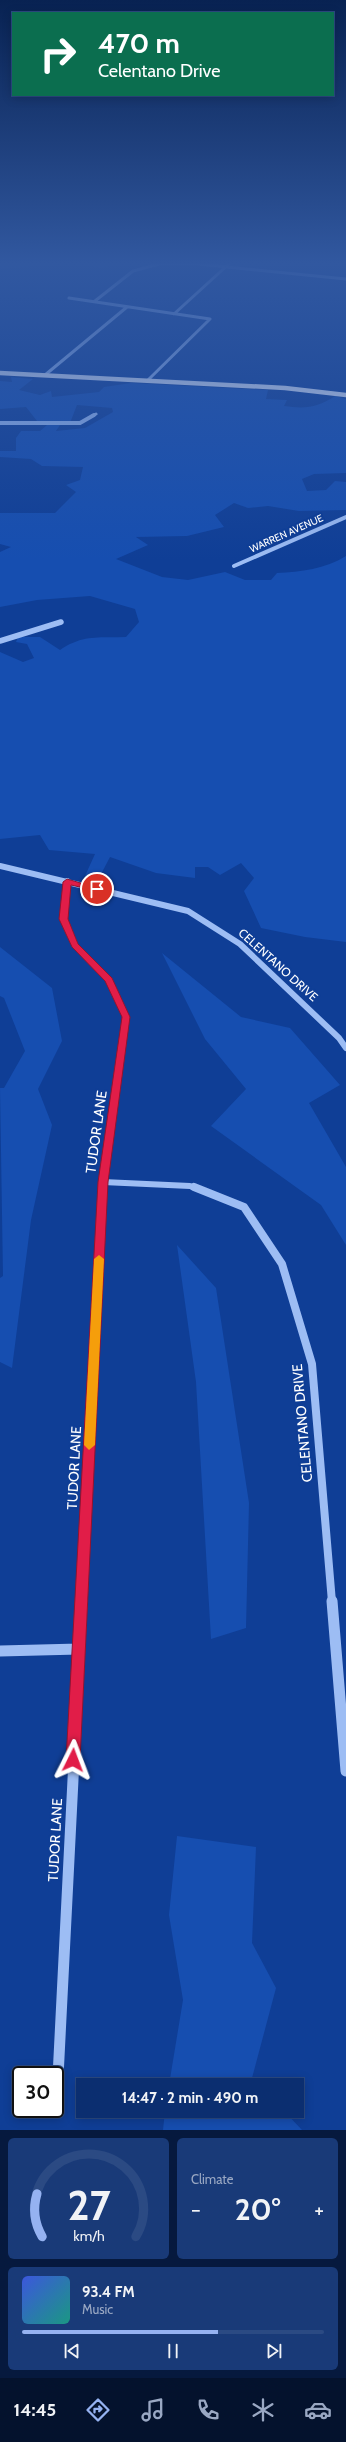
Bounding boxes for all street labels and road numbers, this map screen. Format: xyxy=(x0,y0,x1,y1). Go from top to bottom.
street label: WARREN AVENUE xyxy=(247,511,325,556)
street label: CELENTANO DRIVE xyxy=(236,925,321,1004)
street label: TUDOR LANE xyxy=(81,1089,111,1175)
street label: CELENTANO DRIVE xyxy=(288,1363,316,1483)
street label: TUDOR LANE xyxy=(63,1426,85,1510)
street label: TUDOR LANE xyxy=(44,1798,66,1882)

